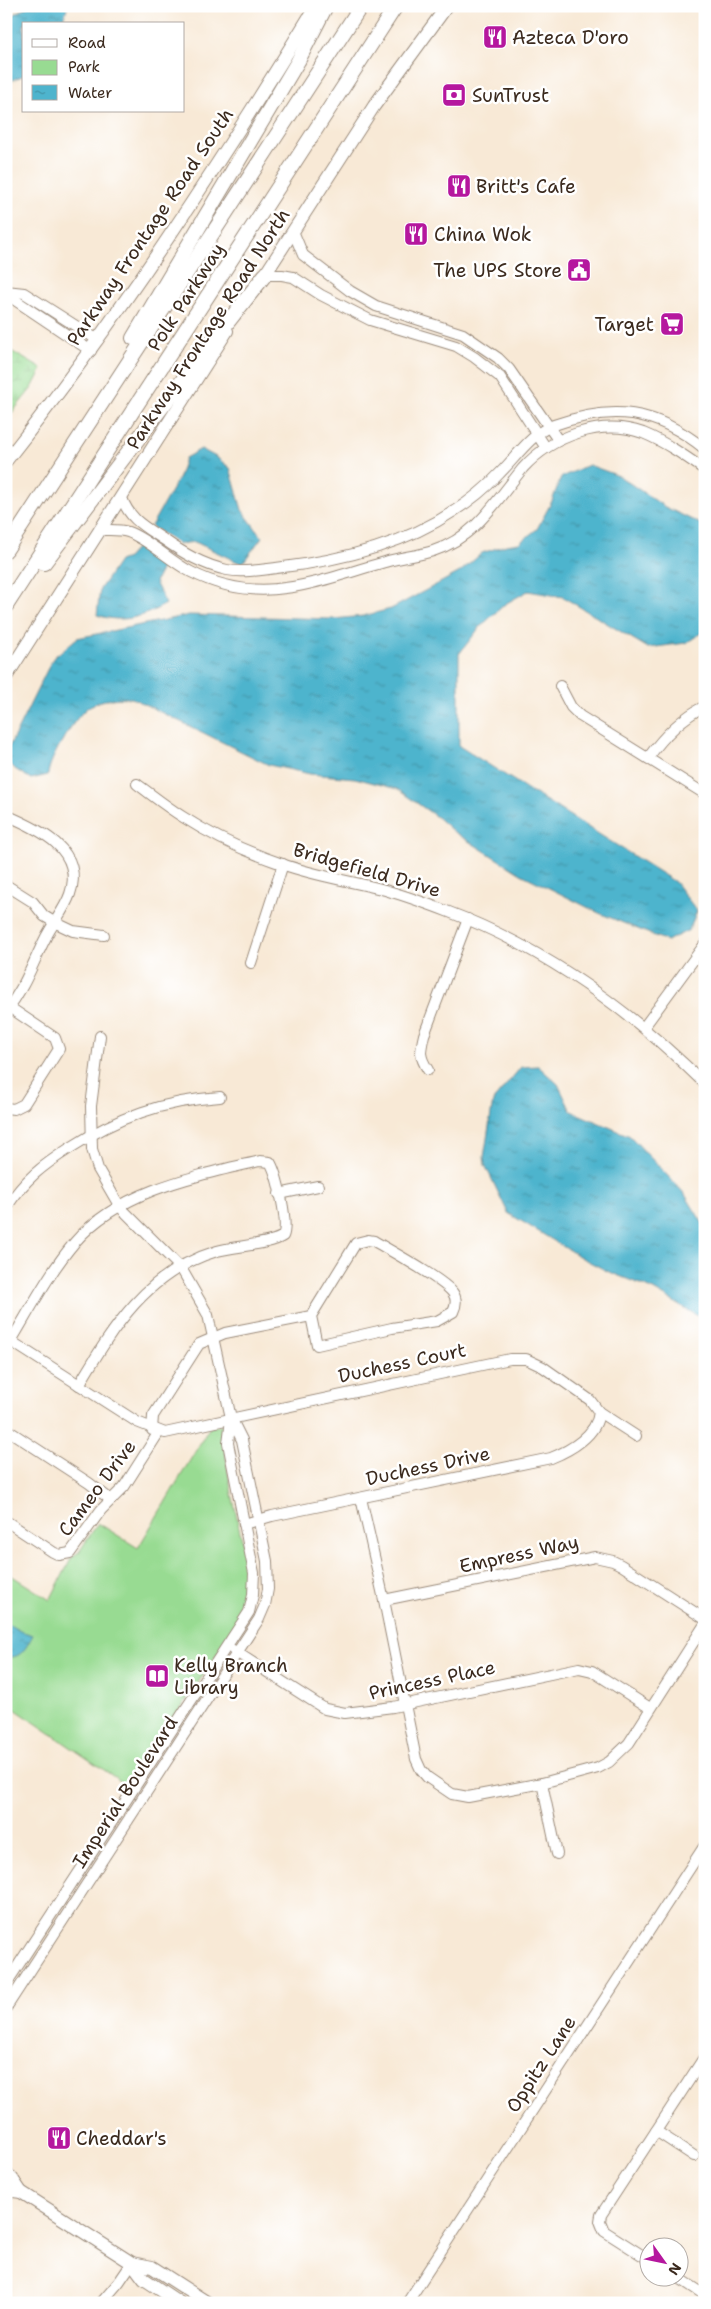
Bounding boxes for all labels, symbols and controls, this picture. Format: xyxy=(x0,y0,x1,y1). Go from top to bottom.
legend xyxy=(22,22,185,112)
restaurant icon: Azteca D'oro xyxy=(482,24,508,50)
place label: Azteca D'oro xyxy=(512,25,629,50)
text: Road xyxy=(68,33,106,53)
text: Park xyxy=(68,57,100,77)
bank icon: SunTrust xyxy=(441,82,467,108)
text: Water xyxy=(68,83,112,103)
place label: SunTrust xyxy=(472,83,549,108)
street label: Parkway Frontage Road South xyxy=(61,103,239,351)
restaurant icon: Britt's Cafe xyxy=(446,173,472,199)
place label: Britt's Cafe xyxy=(476,174,576,199)
street label: Parkway Frontage Road North xyxy=(121,204,295,454)
restaurant icon: China Wok xyxy=(403,221,429,247)
place label: China Wok xyxy=(434,222,532,247)
street label: Polk Parkway xyxy=(142,238,230,356)
public building icon: The UPS Store xyxy=(566,257,592,283)
place label: The UPS Store xyxy=(433,258,562,283)
supermarket icon: Target xyxy=(659,311,685,337)
place label: Target xyxy=(595,312,654,337)
street label: Bridgefield Drive xyxy=(290,837,444,903)
street label: Duchess Court xyxy=(336,1337,468,1389)
street label: Cameo Drive xyxy=(53,1435,141,1541)
street label: Duchess Drive xyxy=(364,1441,492,1491)
street label: Empress Way xyxy=(457,1529,581,1579)
place label: Kelly Branch Library xyxy=(174,1653,288,1700)
street label: Princess Place xyxy=(366,1654,498,1706)
library icon: Kelly Branch Library xyxy=(144,1663,170,1689)
street label: Imperial Boulevard xyxy=(67,1711,183,1873)
street label: Oppitz Lane xyxy=(500,2011,582,2117)
restaurant icon: Cheddar's xyxy=(46,2125,72,2151)
place label: Cheddar's xyxy=(76,2126,167,2151)
north arrow xyxy=(638,2236,688,2286)
text: N xyxy=(664,2260,685,2279)

